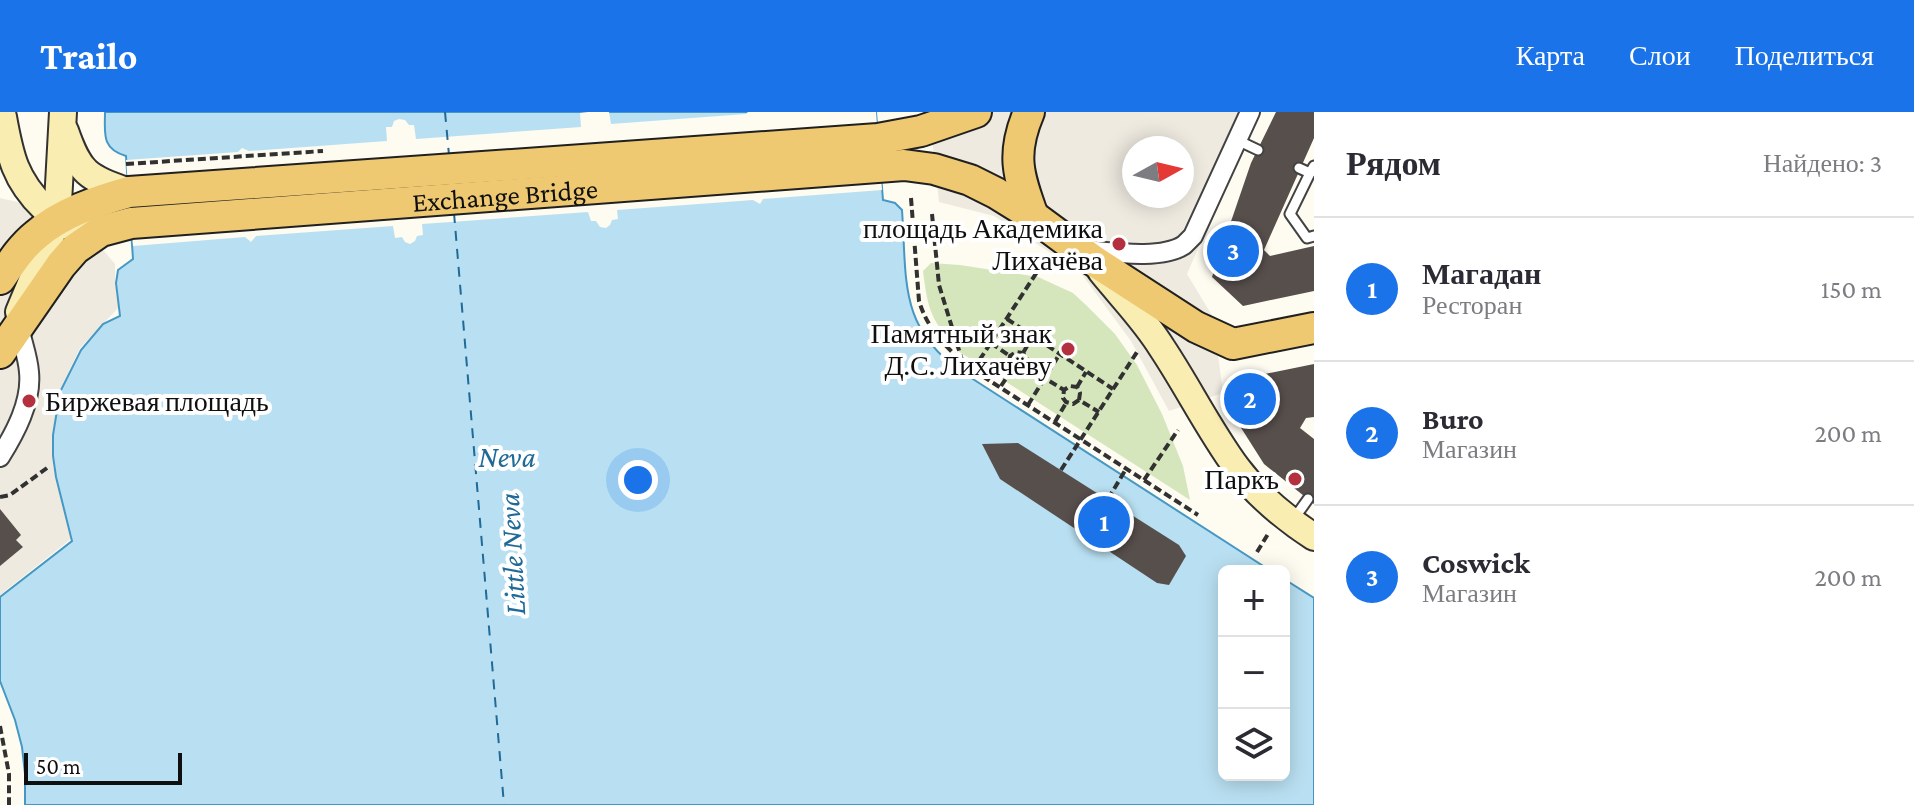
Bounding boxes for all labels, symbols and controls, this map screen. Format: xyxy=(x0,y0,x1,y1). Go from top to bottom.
text: Trailo xyxy=(40,35,138,77)
text: Карта xyxy=(1516,40,1585,71)
text: Слои xyxy=(1629,40,1691,71)
text: Поделиться xyxy=(1735,40,1874,71)
north arrow xyxy=(1122,136,1194,208)
text: Рядом xyxy=(1346,145,1441,182)
text: Найдено: 3 xyxy=(1763,149,1882,178)
street label: Exchange Bridge xyxy=(411,173,599,218)
place label: площадь Академика Лихачёва xyxy=(863,213,1104,276)
pin: 3 xyxy=(1207,221,1259,281)
marker: площадь Академика Лихачёва xyxy=(1110,235,1128,253)
text: Магадан xyxy=(1422,257,1541,290)
text: 1 xyxy=(1367,275,1377,304)
text: 150 m xyxy=(1821,275,1882,304)
text: Ресторан xyxy=(1422,291,1522,320)
place label: Памятный знак Д.С. Лихачёву xyxy=(870,318,1052,381)
marker: Памятный знак Д.С. Лихачёву xyxy=(1059,340,1077,358)
pin: 2 xyxy=(1224,369,1276,429)
place label: Биржевая площадь xyxy=(45,386,269,417)
marker: Биржевая площадь xyxy=(20,392,38,410)
text: Buro xyxy=(1422,402,1484,435)
text: 2 xyxy=(1365,419,1379,448)
text: 200 m xyxy=(1814,419,1882,448)
text: Магазин xyxy=(1422,435,1517,464)
water label: Neva xyxy=(478,440,536,473)
your location xyxy=(618,460,658,500)
place label: Паркъ xyxy=(1204,464,1279,495)
marker: Паркъ xyxy=(1286,470,1304,488)
water label: Little Neva xyxy=(492,492,531,616)
pin: 1 xyxy=(1078,492,1130,552)
text: Coswick xyxy=(1422,546,1530,579)
text: 3 xyxy=(1366,563,1378,592)
text: 200 m xyxy=(1814,563,1882,592)
map controls xyxy=(1218,565,1290,781)
button: + xyxy=(1218,565,1290,637)
text: Магазин xyxy=(1422,579,1517,608)
button: − xyxy=(1218,637,1290,709)
button: layers xyxy=(1218,709,1290,781)
scale bar xyxy=(24,749,182,785)
text: 50 m xyxy=(36,754,81,779)

